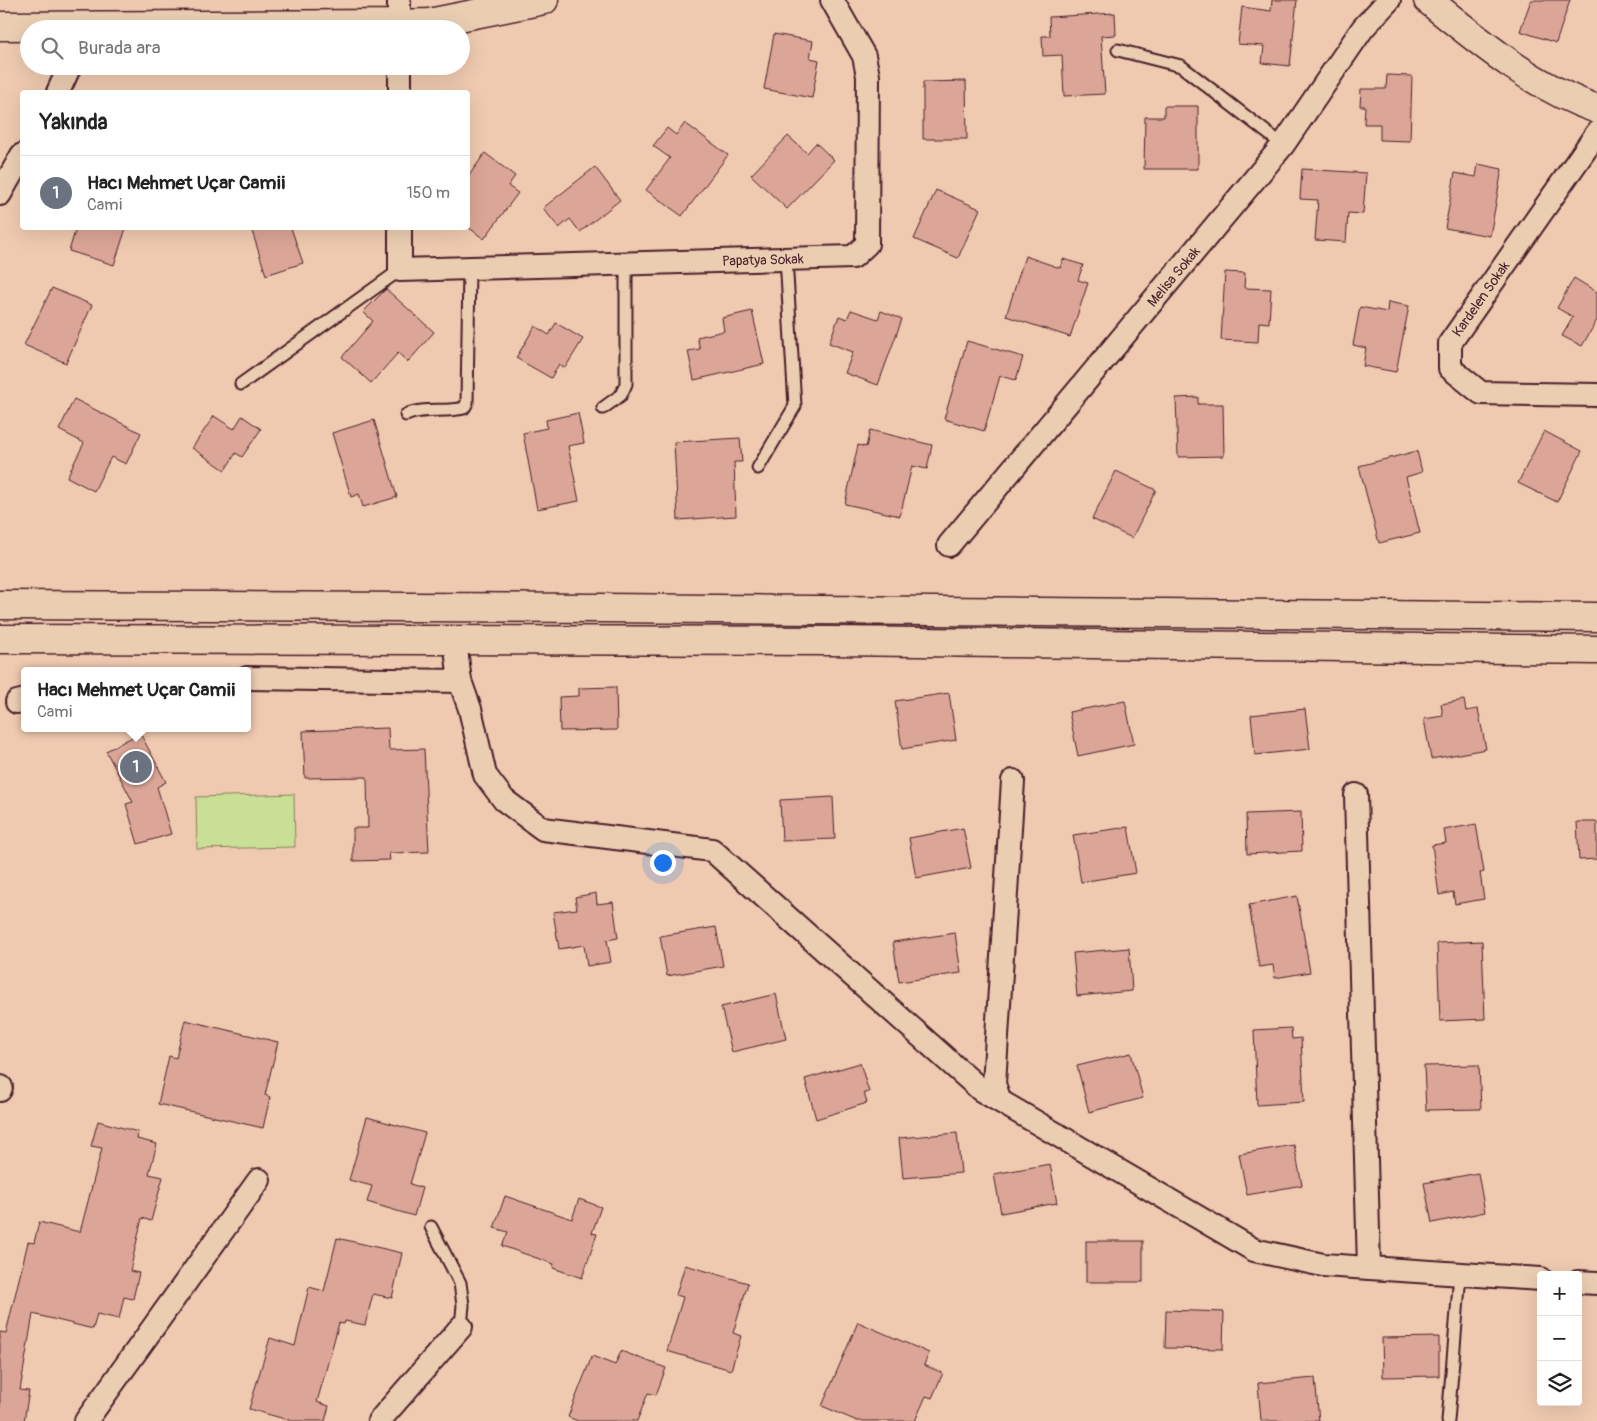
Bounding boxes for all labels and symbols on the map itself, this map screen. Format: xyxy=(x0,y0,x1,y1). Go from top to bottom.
street label: Melisa Sokak xyxy=(1143,243,1203,310)
street label: Papatya Sokak xyxy=(722,250,804,269)
street label: Kardelen Sokak xyxy=(1449,258,1513,340)
pin: 1 xyxy=(120,748,152,786)
your location xyxy=(650,850,676,876)

